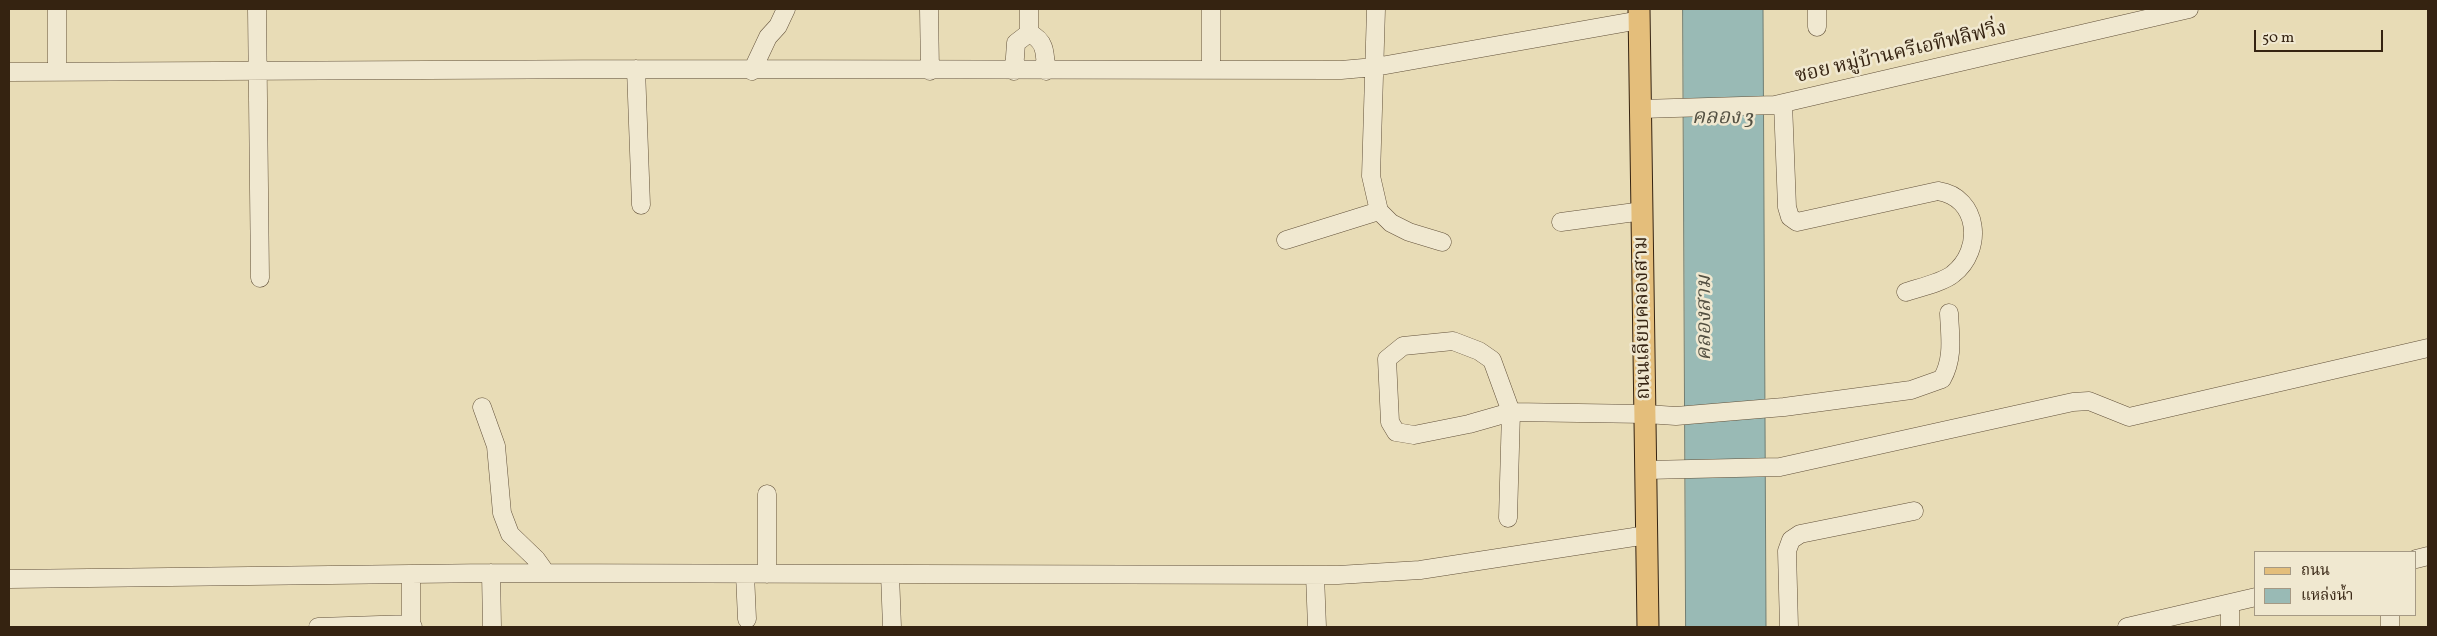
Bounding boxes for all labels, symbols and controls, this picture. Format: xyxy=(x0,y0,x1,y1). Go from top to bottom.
street label: ซอย หมู่บ้านครีเอทีฟลิฟวิ่ง xyxy=(1793,18,2009,90)
scale bar xyxy=(2257,20,2386,52)
text: 50 m xyxy=(2262,28,2294,49)
water label: คลอง 3 xyxy=(1692,106,1754,132)
street label: ถนนเลียบคลองสาม xyxy=(1631,236,1657,400)
water label: คลองสาม xyxy=(1693,275,1719,361)
legend xyxy=(2254,551,2417,616)
text: ถนน xyxy=(2301,561,2330,582)
text: แหล่งน้ำ xyxy=(2301,586,2353,607)

